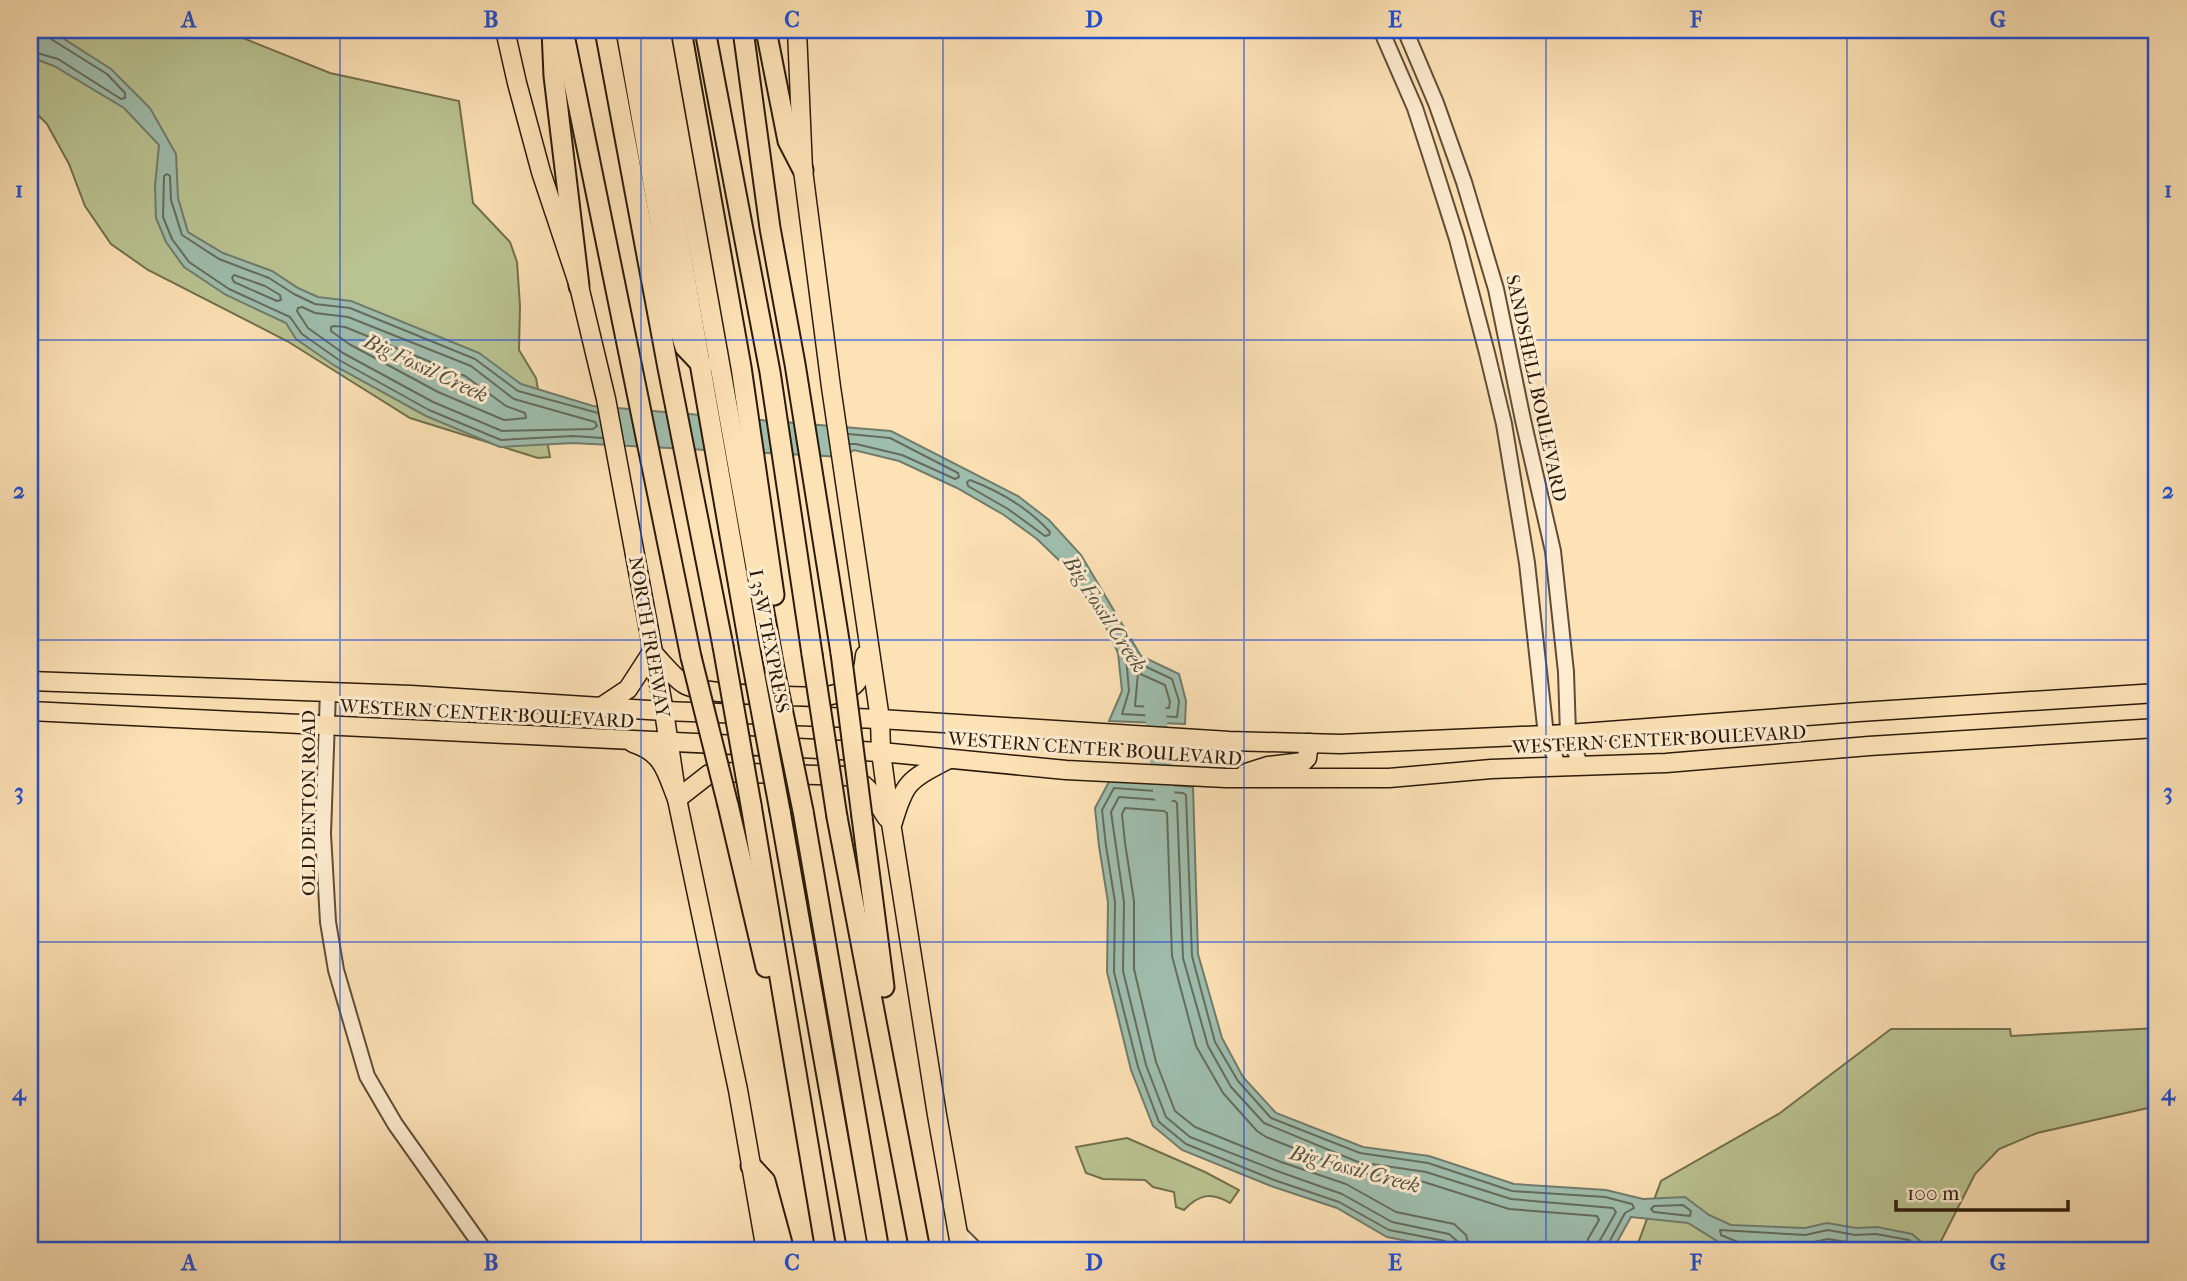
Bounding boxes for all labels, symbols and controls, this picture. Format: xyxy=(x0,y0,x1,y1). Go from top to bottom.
text: A xyxy=(180,6,198,33)
text: B xyxy=(484,6,499,33)
text: C xyxy=(784,6,800,33)
text: D xyxy=(1085,6,1103,33)
text: E xyxy=(1388,6,1402,33)
text: F xyxy=(1689,6,1703,33)
text: G xyxy=(1990,6,2006,33)
text: 1 xyxy=(15,176,23,203)
text: 1 xyxy=(2164,176,2172,203)
street label: SANDSHELL BOULEVARD xyxy=(1501,273,1571,504)
water label: Big Fossil Creek xyxy=(359,328,492,407)
text: 2 xyxy=(13,477,25,504)
text: 2 xyxy=(2162,477,2174,504)
water label: Big Fossil Creek xyxy=(1058,550,1152,677)
street label: NORTH FREEWAY xyxy=(624,555,674,721)
street label: I 35W TEXPRESS xyxy=(744,567,794,715)
street label: WESTERN CENTER BOULEVARD xyxy=(338,695,635,733)
street label: OLD DENTON ROAD xyxy=(298,710,320,896)
street label: WESTERN CENTER BOULEVARD xyxy=(1510,721,1807,759)
street label: WESTERN CENTER BOULEVARD xyxy=(946,728,1243,770)
text: 3 xyxy=(14,778,24,805)
text: 3 xyxy=(2163,778,2173,805)
text: 4 xyxy=(11,1079,27,1106)
text: 4 xyxy=(2160,1079,2176,1106)
water label: Big Fossil Creek xyxy=(1286,1140,1423,1198)
scale bar xyxy=(1896,1169,2068,1213)
text: 100 m xyxy=(1907,1181,1960,1205)
text: A xyxy=(180,1249,198,1276)
text: B xyxy=(484,1249,499,1276)
text: C xyxy=(784,1249,800,1276)
text: D xyxy=(1085,1249,1103,1276)
text: E xyxy=(1388,1249,1402,1276)
text: F xyxy=(1689,1249,1703,1276)
text: G xyxy=(1990,1249,2006,1276)

